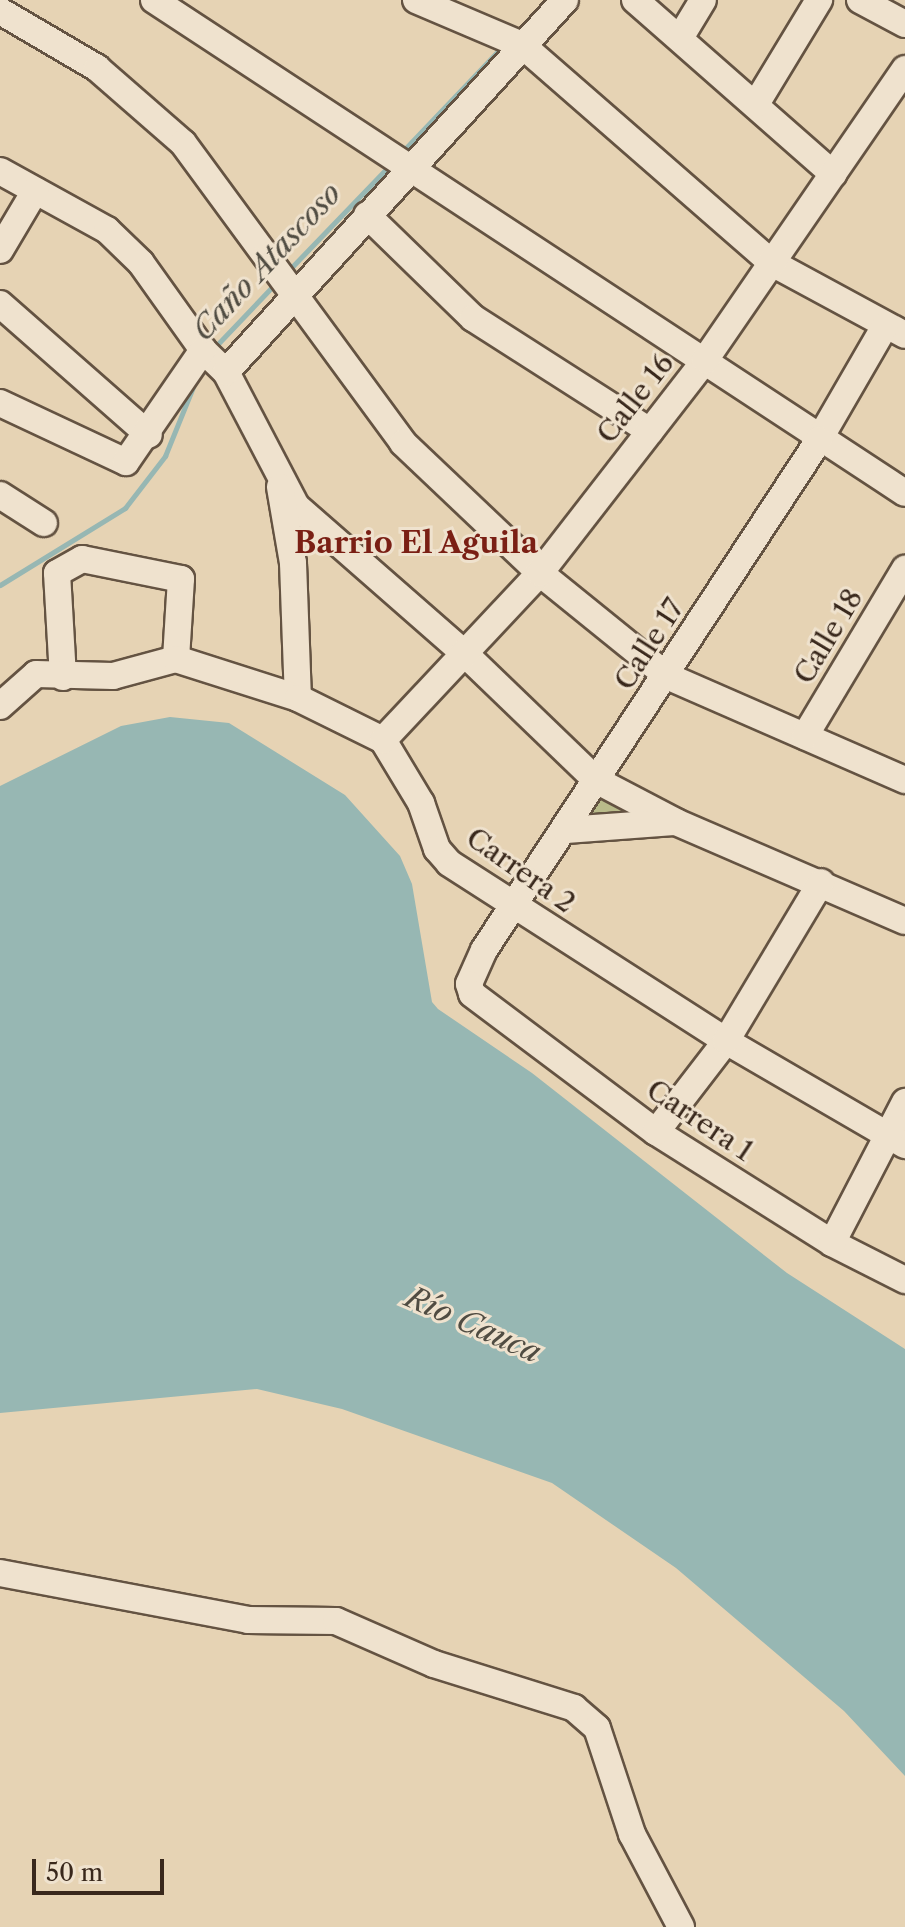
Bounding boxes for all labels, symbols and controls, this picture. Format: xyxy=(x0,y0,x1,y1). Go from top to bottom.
water label: Caño Atascoso xyxy=(185,176,349,348)
street label: Calle 16 xyxy=(590,347,680,449)
district label: Barrio El Aguila xyxy=(293,525,539,561)
street label: Calle 18 xyxy=(787,583,869,689)
street label: Calle 17 xyxy=(607,592,691,696)
street label: Carrera 2 xyxy=(460,820,582,920)
street label: Carrera 1 xyxy=(640,1072,760,1168)
water label: Río Cauca xyxy=(400,1279,546,1371)
scale bar xyxy=(36,1843,168,1893)
text: 50 m xyxy=(46,1858,103,1887)

